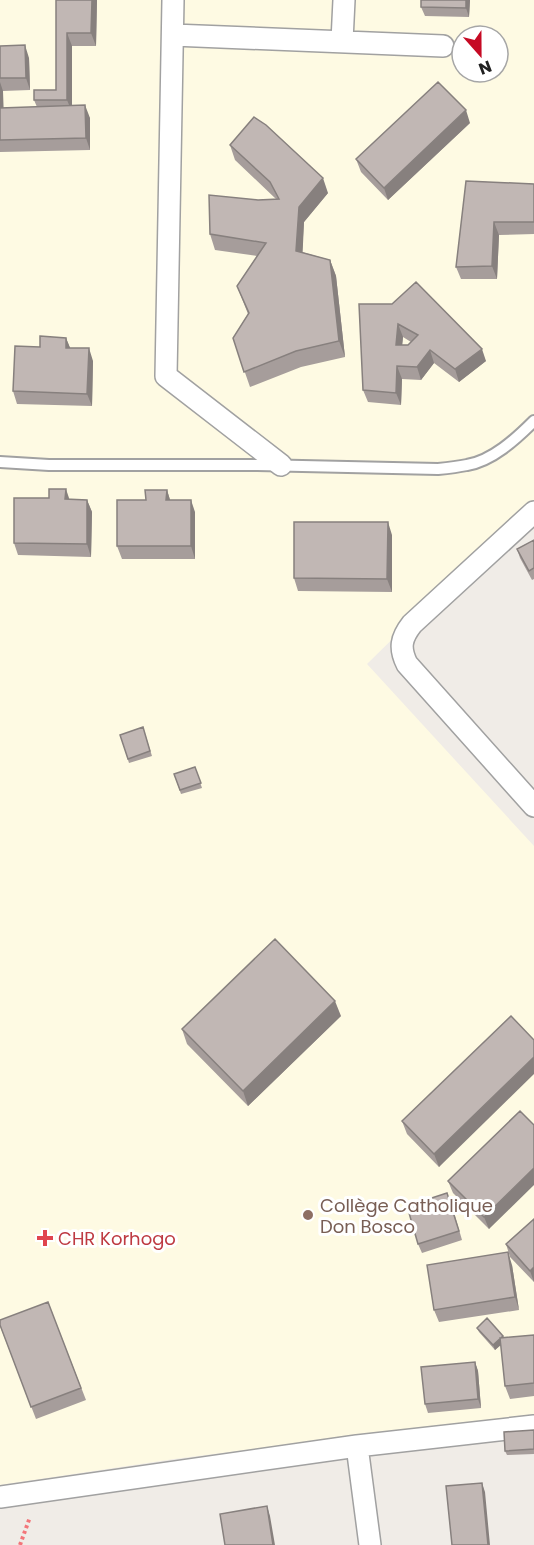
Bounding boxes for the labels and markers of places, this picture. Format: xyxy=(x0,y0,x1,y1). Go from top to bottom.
place label: Collège Catholique Don Bosco xyxy=(320,1193,493,1239)
marker: Collège Catholique Don Bosco xyxy=(301,1208,315,1222)
place label: CHR Korhogo xyxy=(58,1226,176,1251)
marker: CHR Korhogo xyxy=(36,1229,54,1247)

